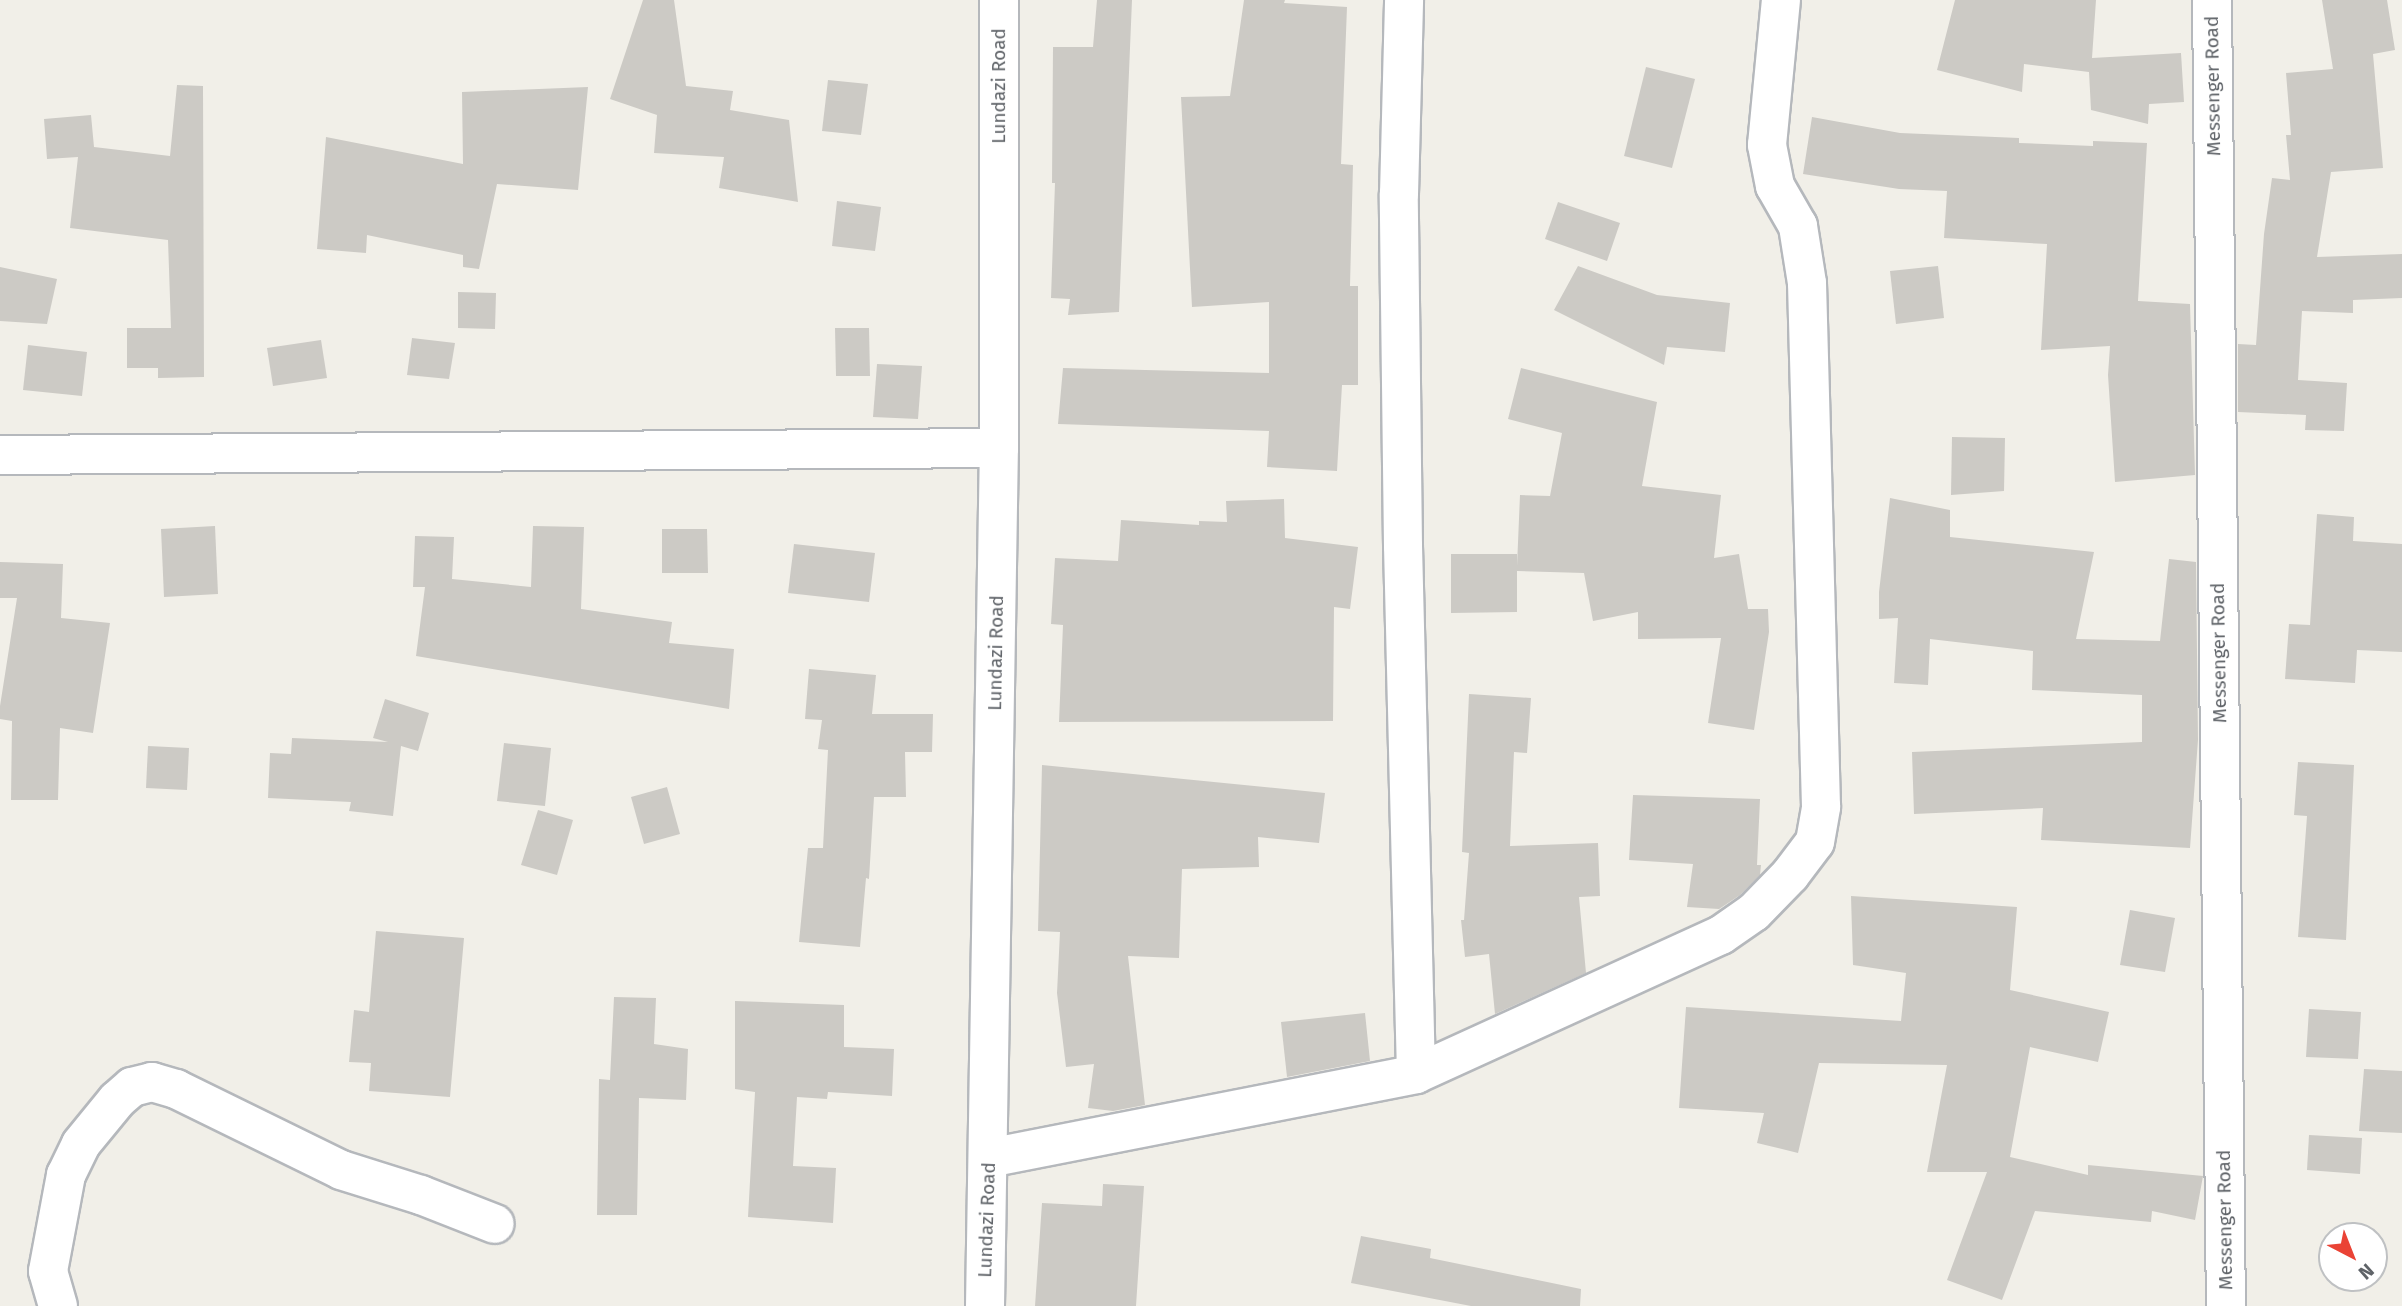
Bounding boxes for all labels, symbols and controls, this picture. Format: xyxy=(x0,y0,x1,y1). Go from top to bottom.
street label: Messenger Road xyxy=(2200,16,2226,156)
street label: Lundazi Road xyxy=(988,28,1010,144)
street label: Messenger Road xyxy=(2206,583,2232,723)
street label: Lundazi Road xyxy=(984,595,1008,711)
street label: Messenger Road xyxy=(2212,1150,2238,1290)
street label: Lundazi Road xyxy=(974,1162,1000,1278)
north arrow xyxy=(2318,1222,2388,1292)
text: N xyxy=(2354,1259,2378,1284)

